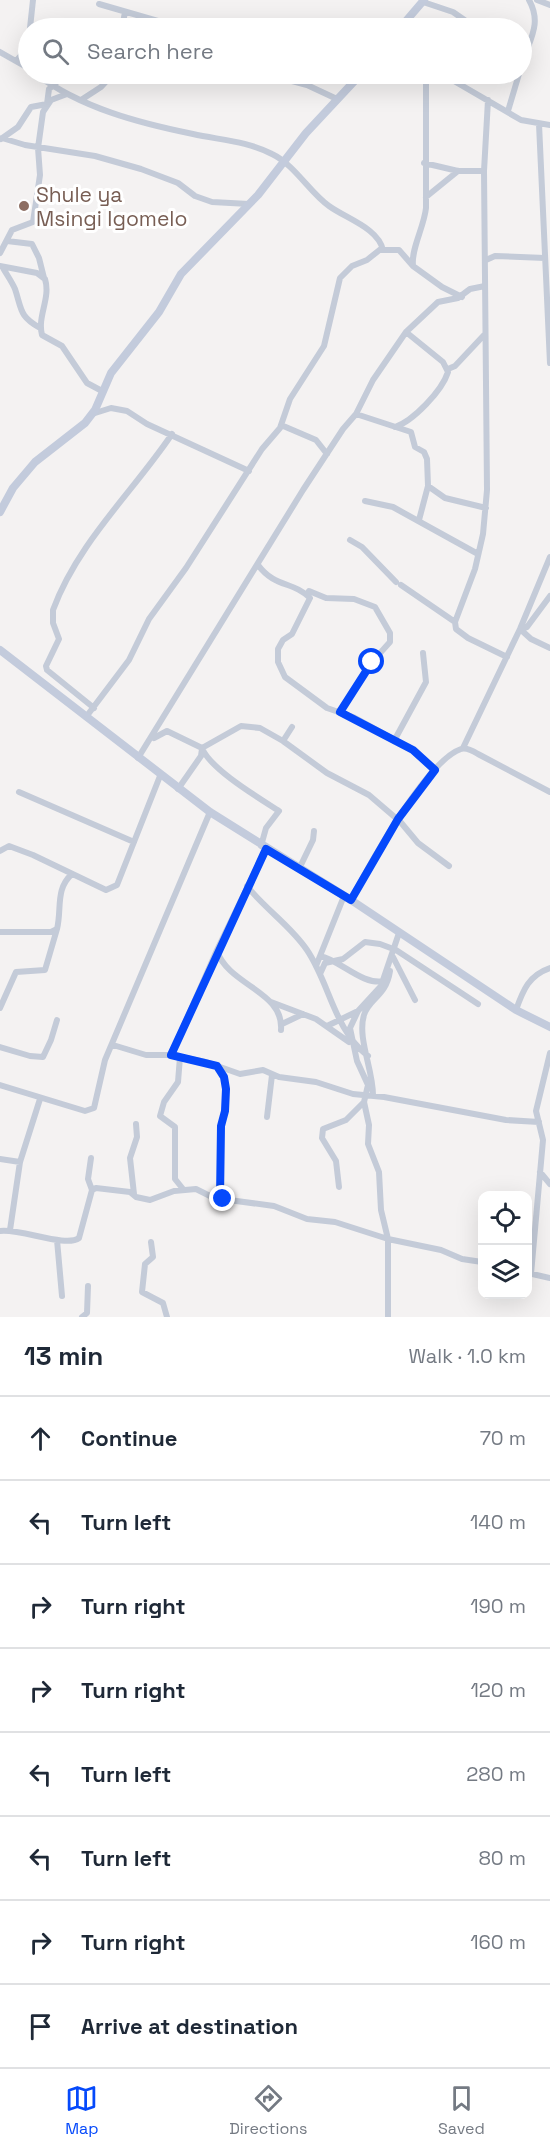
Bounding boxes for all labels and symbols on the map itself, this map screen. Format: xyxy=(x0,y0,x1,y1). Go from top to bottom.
place label: Shule ya Msingi Igomelo xyxy=(36,181,187,232)
marker: Shule ya Msingi Igomelo xyxy=(17,199,31,213)
route start xyxy=(358,648,384,674)
route end xyxy=(209,1185,235,1211)

